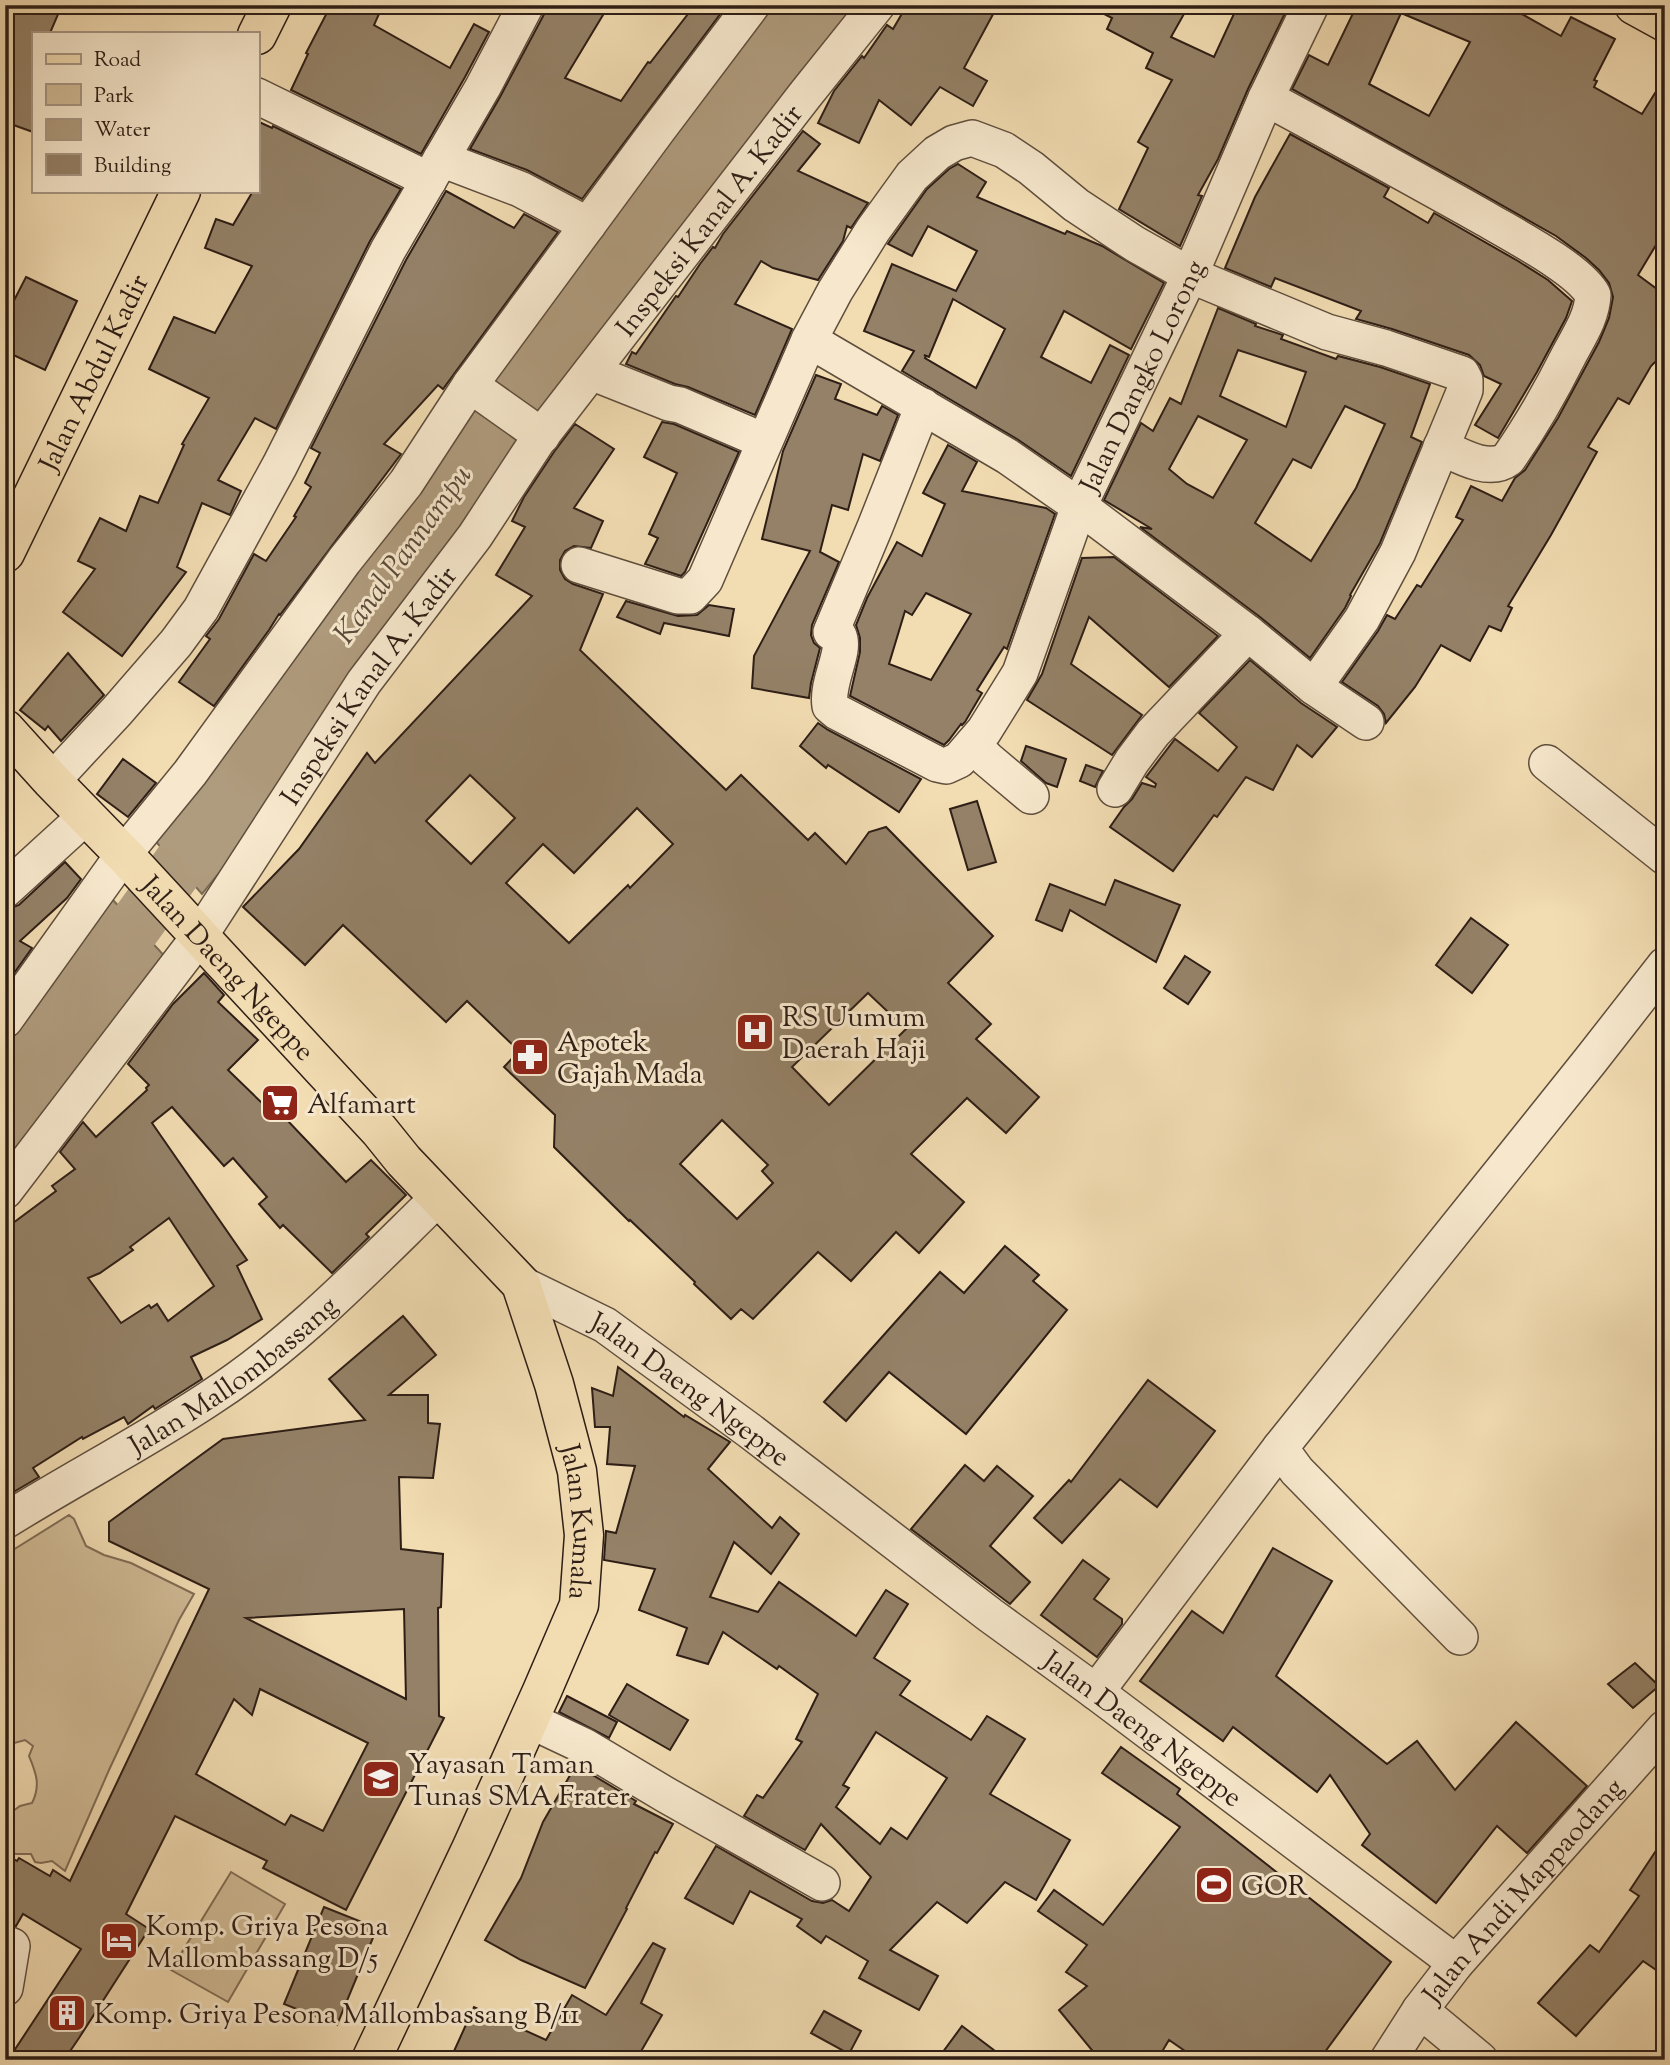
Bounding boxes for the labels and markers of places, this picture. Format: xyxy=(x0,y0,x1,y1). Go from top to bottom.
place label: RS Uumum Daerah Haji xyxy=(782,999,926,1071)
hospital icon: RS Uumum Daerah Haji xyxy=(734,1011,776,1053)
place label: Apotek Gajah Mada xyxy=(557,1024,703,1096)
pharmacy icon: Apotek Gajah Mada xyxy=(509,1036,551,1078)
supermarket icon: Alfamart xyxy=(259,1082,301,1124)
place label: Alfamart xyxy=(307,1086,416,1126)
place label: Yayasan Taman Tunas SMA Frater xyxy=(408,1746,630,1818)
school or university icon: Yayasan Taman Tunas SMA Frater xyxy=(360,1758,402,1800)
sports icon: GOR xyxy=(1193,1864,1235,1906)
place label: GOR xyxy=(1241,1868,1308,1908)
place label: Komp. Griya Pesona Mallombassang D/5 xyxy=(146,1908,389,1980)
hotel icon: Komp. Griya Pesona Mallombassang D/5 xyxy=(98,1920,140,1962)
building icon: Komp. Griya Pesona Mallombassang B/11 xyxy=(46,1992,88,2034)
place label: Komp. Griya Pesona Mallombassang B/11 xyxy=(94,1996,580,2036)

